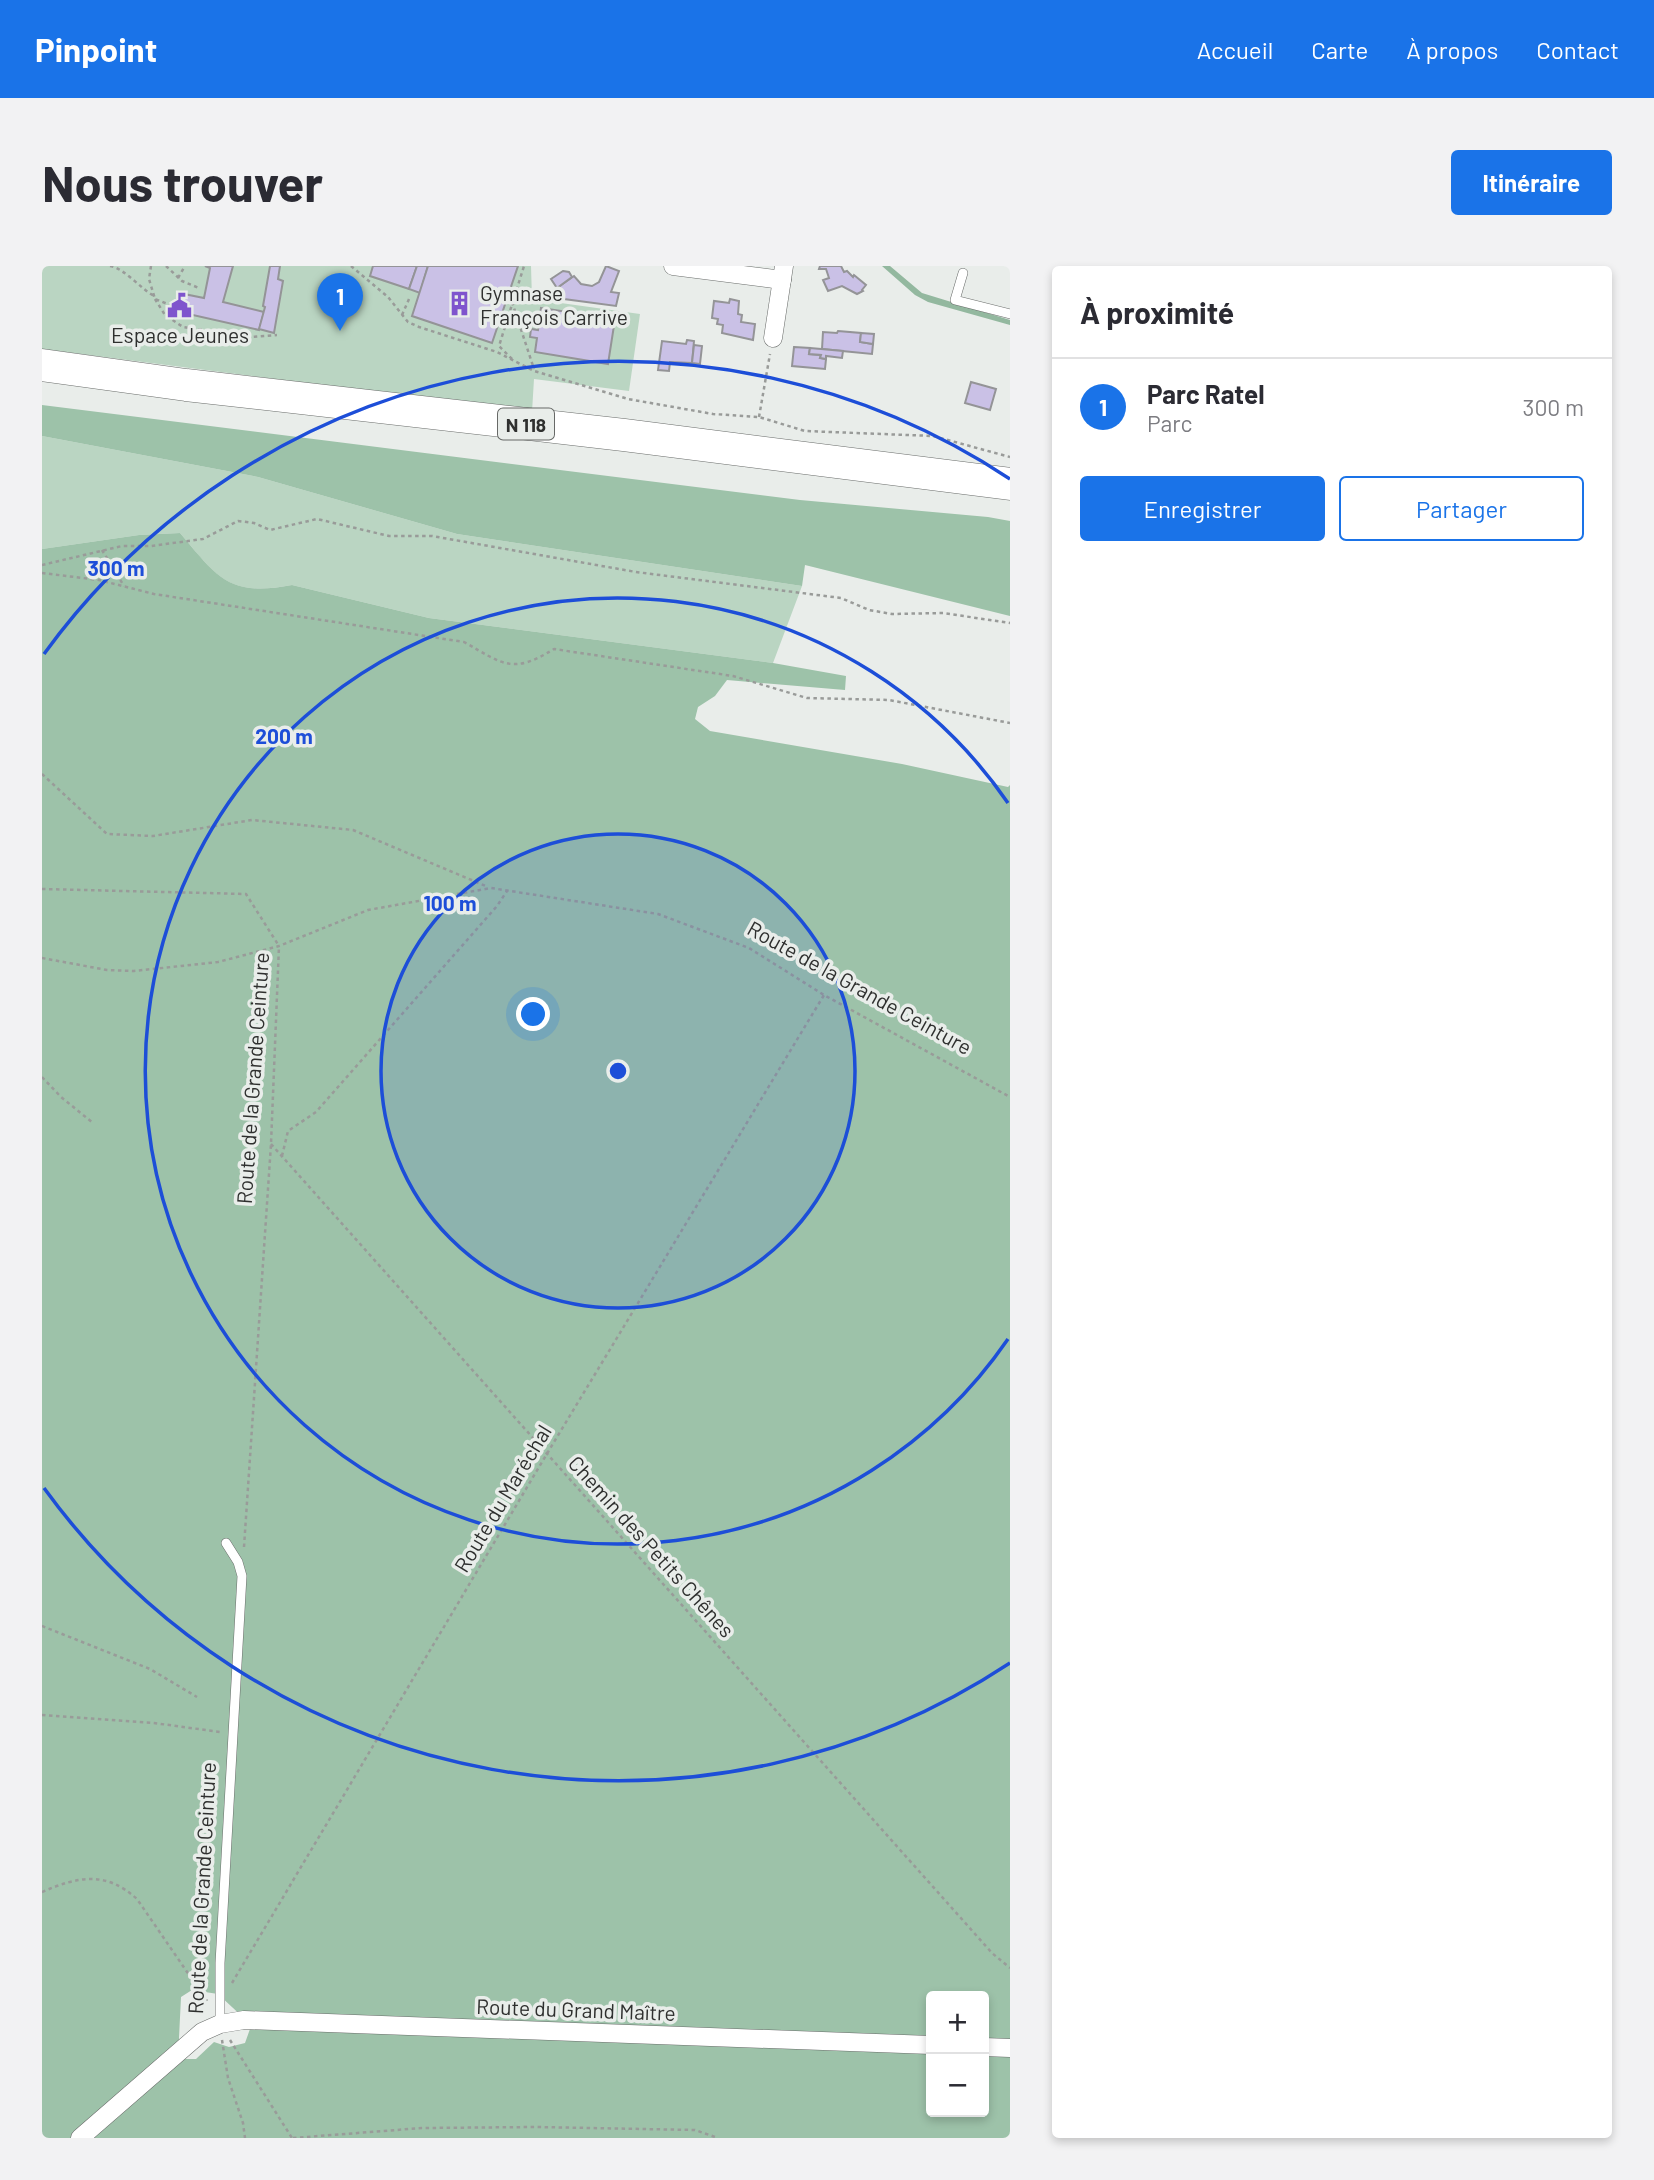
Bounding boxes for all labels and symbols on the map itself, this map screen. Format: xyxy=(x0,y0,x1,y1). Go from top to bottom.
pin: 1 xyxy=(317,273,363,331)
place label: Gymnase François Carrive xyxy=(480,280,628,329)
building icon: Gymnase François Carrive xyxy=(446,290,474,318)
public building icon: Espace Jeunes xyxy=(166,291,194,319)
place label: Espace Jeunes xyxy=(111,322,249,347)
road number: N 118 xyxy=(498,408,554,440)
text: 300 m xyxy=(87,555,145,580)
text: 200 m xyxy=(255,723,313,748)
text: 100 m xyxy=(423,890,477,915)
street label: Route de la Grande Ceinture xyxy=(744,915,976,1059)
street label: Route de la Grande Ceinture xyxy=(231,951,273,1205)
your location xyxy=(516,997,550,1031)
centre of rings xyxy=(606,1059,630,1083)
street label: Route du Maréchal xyxy=(448,1420,556,1576)
street label: Chemin des Petits Chênes xyxy=(564,1450,740,1642)
street label: Route de la Grande Ceinture xyxy=(182,1761,220,2015)
street label: Route du Grand Maître xyxy=(476,1993,676,2025)

